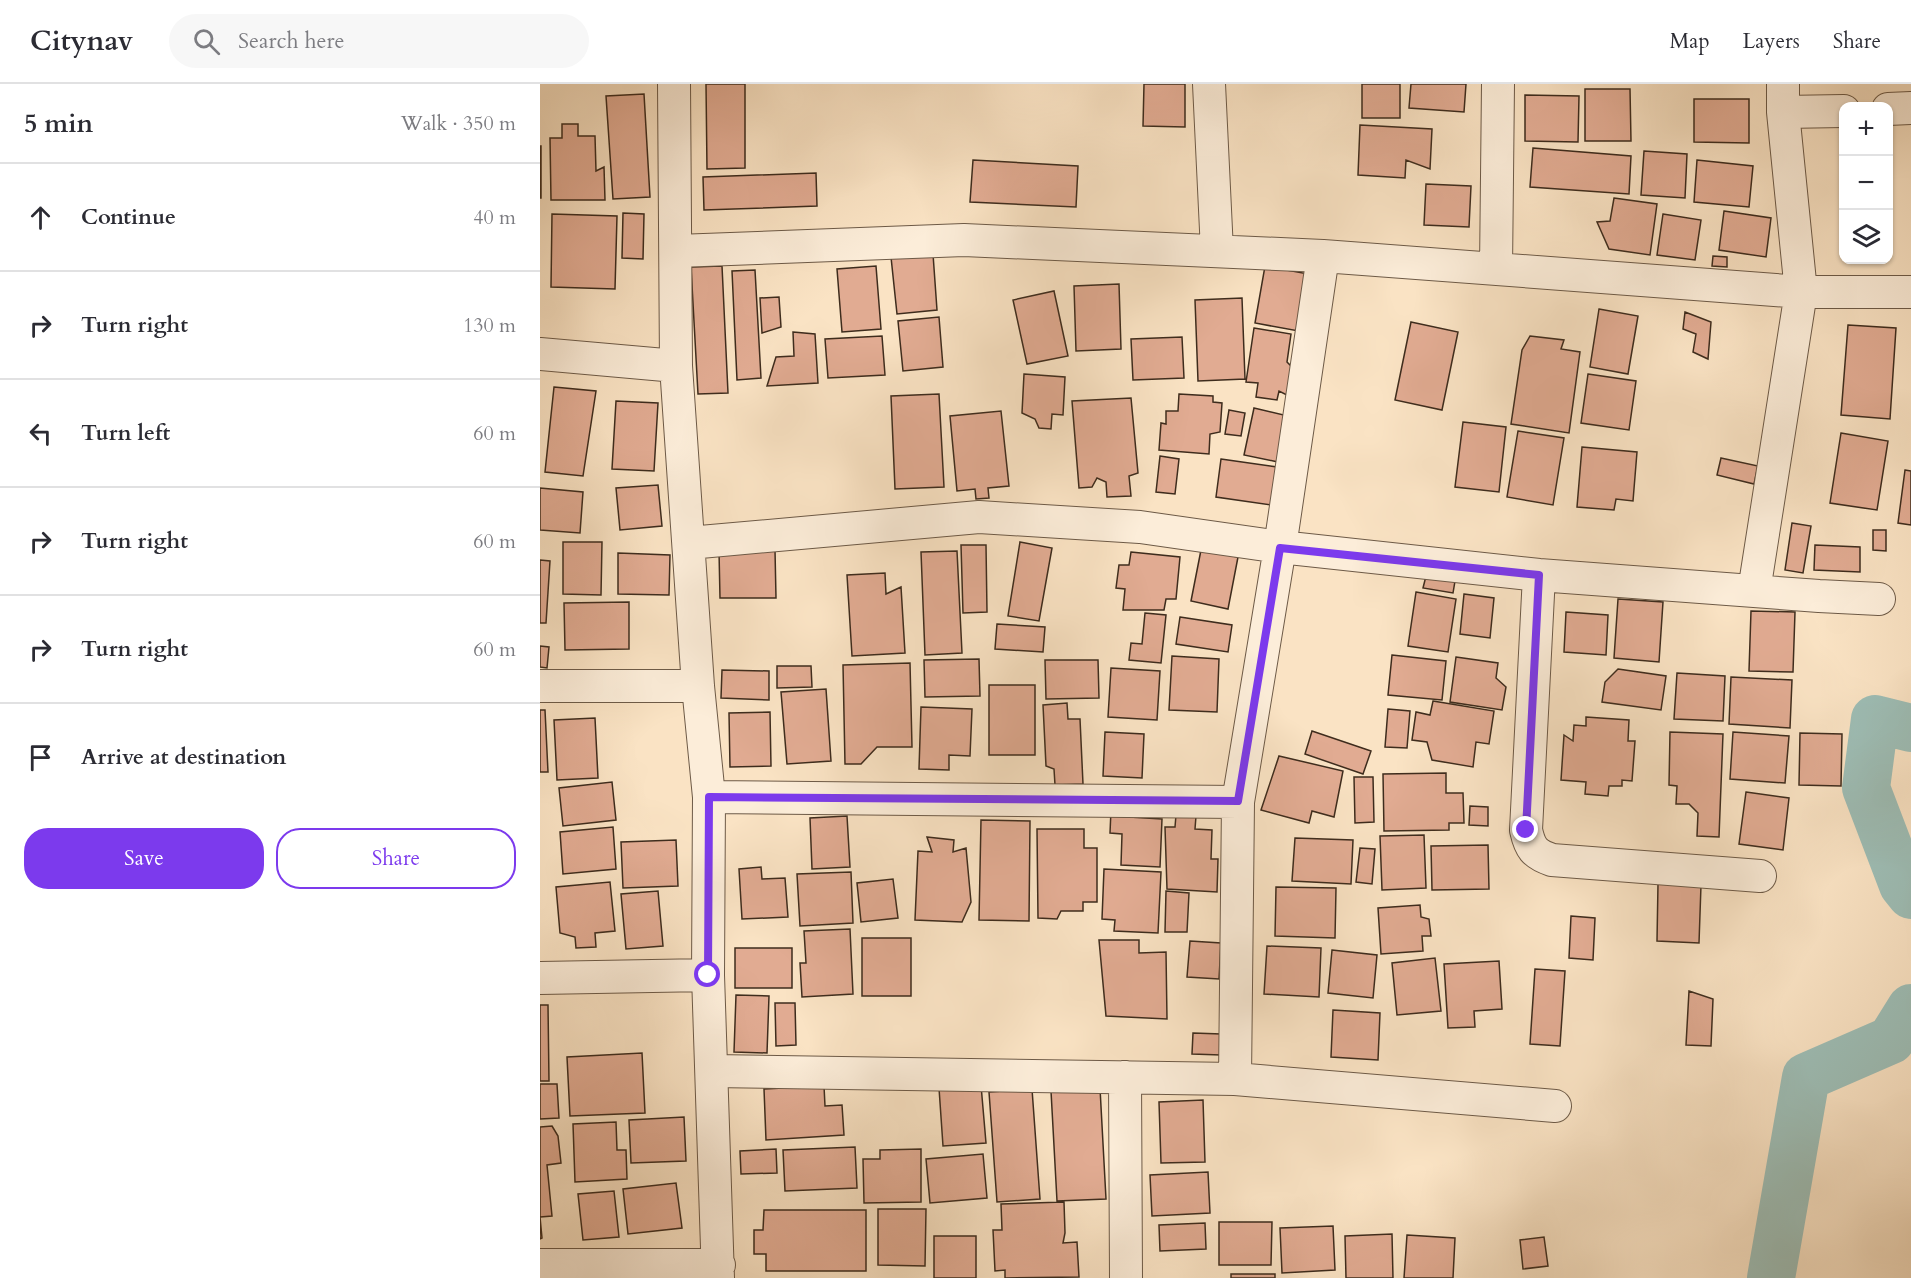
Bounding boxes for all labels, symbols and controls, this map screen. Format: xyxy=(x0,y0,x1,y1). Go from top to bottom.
search box xyxy=(169,14,589,68)
text: Citynav xyxy=(30,22,133,60)
icon: search xyxy=(190,25,223,58)
text: Search here xyxy=(238,26,345,56)
text: Map xyxy=(1670,27,1710,56)
text: Layers xyxy=(1743,27,1800,56)
text: Share xyxy=(1833,27,1881,56)
map controls xyxy=(1839,102,1893,264)
button: + xyxy=(1839,102,1893,156)
text: 5 min xyxy=(24,106,93,141)
text: Walk · 350 m xyxy=(401,110,516,137)
button: − xyxy=(1839,156,1893,210)
icon: ahead xyxy=(24,201,57,234)
text: Continue xyxy=(81,202,176,232)
text: 40 m xyxy=(473,204,516,231)
button: layers xyxy=(1839,210,1893,264)
icon: right xyxy=(24,309,57,342)
text: Turn right xyxy=(81,310,188,340)
text: 130 m xyxy=(463,312,516,339)
icon: left xyxy=(24,417,57,450)
text: Turn left xyxy=(81,418,170,448)
text: 60 m xyxy=(473,420,516,447)
icon: right xyxy=(24,525,57,558)
text: Turn right xyxy=(81,526,188,556)
text: 60 m xyxy=(473,528,516,555)
icon: right xyxy=(24,633,57,666)
text: Turn right xyxy=(81,634,188,664)
text: 60 m xyxy=(473,636,516,663)
icon: arrive xyxy=(24,741,57,774)
text: Arrive at destination xyxy=(81,742,286,772)
route end xyxy=(1512,816,1538,842)
button: Save xyxy=(24,828,264,889)
button: Share xyxy=(276,828,516,889)
route start xyxy=(694,961,720,987)

